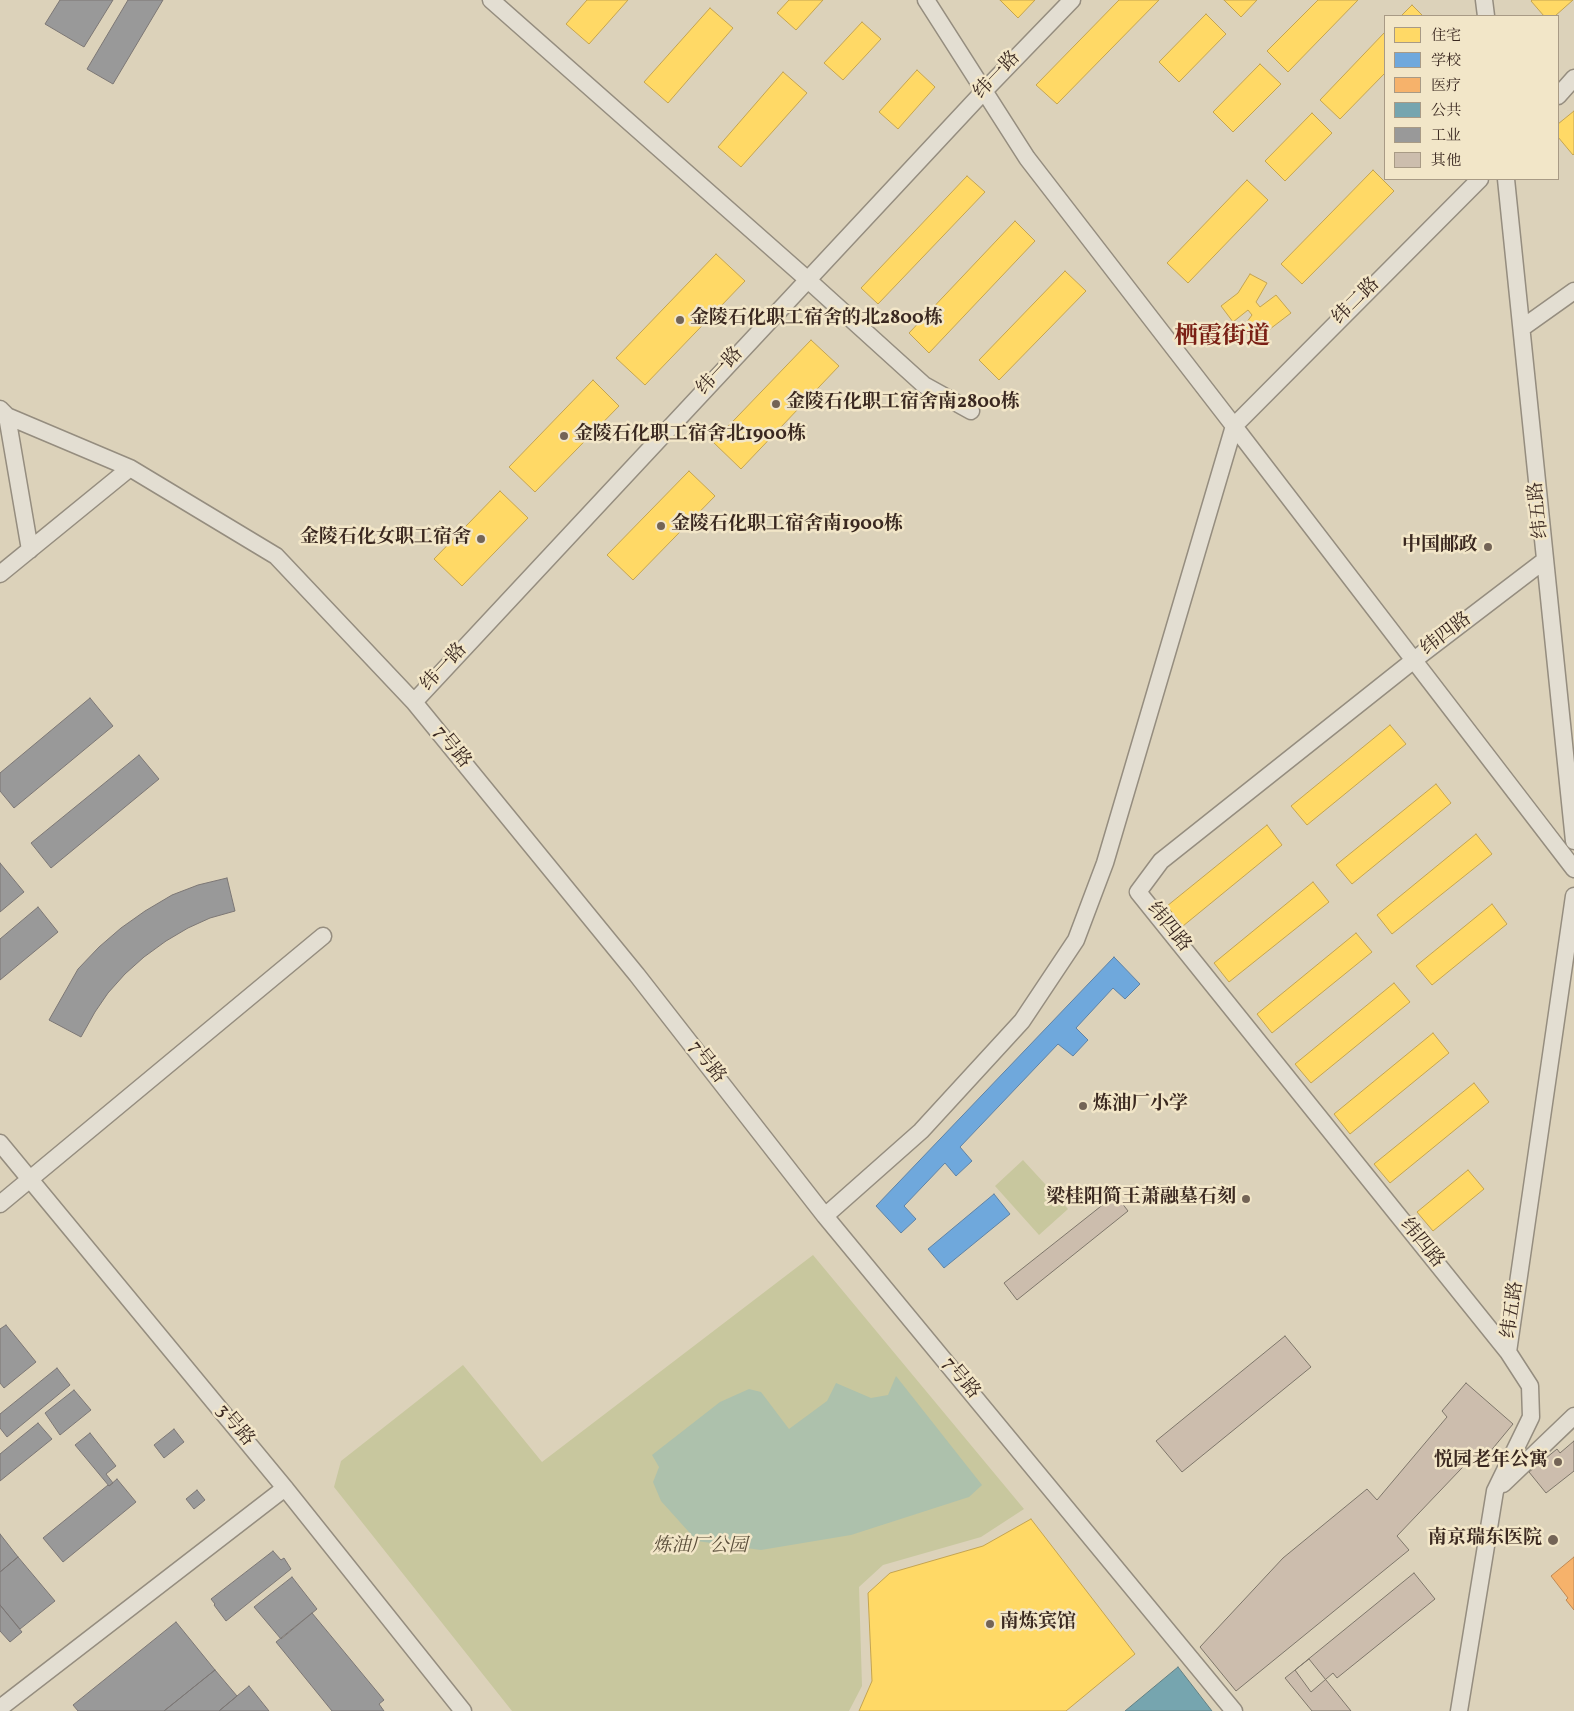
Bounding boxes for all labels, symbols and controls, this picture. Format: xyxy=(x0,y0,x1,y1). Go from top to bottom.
legend xyxy=(1384,15,1559,180)
text: 住宅 xyxy=(1431,26,1461,47)
street label: 纬一路 xyxy=(970,48,1026,104)
text: 学校 xyxy=(1431,51,1461,72)
text: 医疗 xyxy=(1431,76,1461,97)
text: 公共 xyxy=(1431,101,1461,122)
text: 工业 xyxy=(1431,126,1461,147)
text: 其他 xyxy=(1431,151,1461,172)
street label: 纬二路 xyxy=(1329,274,1385,330)
place label: 金陵石化职工宿舍的北2800栋 xyxy=(690,309,943,331)
marker: 金陵石化职工宿舍的北2800栋 xyxy=(674,314,686,326)
district label: 栖霞街道 xyxy=(1174,325,1270,353)
street label: 纬一路 xyxy=(693,343,749,401)
place label: 金陵石化职工宿舍南2800栋 xyxy=(786,393,1020,415)
marker: 金陵石化职工宿舍南2800栋 xyxy=(770,398,782,410)
place label: 金陵石化职工宿舍北1900栋 xyxy=(574,425,806,447)
marker: 金陵石化职工宿舍北1900栋 xyxy=(558,430,570,442)
street label: 纬五路 xyxy=(1526,480,1554,540)
place label: 金陵石化职工宿舍南1900栋 xyxy=(671,515,903,537)
marker: 金陵石化职工宿舍南1900栋 xyxy=(655,520,667,532)
place label: 金陵石化女职工宿舍 xyxy=(300,528,471,550)
marker: 金陵石化女职工宿舍 xyxy=(475,533,487,545)
place label: 中国邮政 xyxy=(1402,536,1478,558)
marker: 中国邮政 xyxy=(1482,541,1494,553)
street label: 纬四路 xyxy=(1417,609,1477,661)
street label: 纬一路 xyxy=(417,639,473,697)
street label: 7号路 xyxy=(427,722,475,774)
street label: 纬四路 xyxy=(1141,899,1195,957)
street label: 7号路 xyxy=(682,1037,730,1089)
place label: 炼油厂小学 xyxy=(1093,1095,1188,1117)
marker: 炼油厂小学 xyxy=(1077,1100,1089,1112)
place label: 梁桂阳简王萧融墓石刻 xyxy=(1046,1188,1236,1210)
marker: 梁桂阳简王萧融墓石刻 xyxy=(1240,1193,1252,1205)
street label: 纬四路 xyxy=(1394,1215,1448,1273)
street label: 纬五路 xyxy=(1499,1280,1529,1340)
street label: 7号路 xyxy=(936,1354,984,1404)
street label: 3号路 xyxy=(210,1400,258,1452)
place label: 悦园老年公寓 xyxy=(1434,1451,1548,1473)
marker: 悦园老年公寓 xyxy=(1552,1456,1564,1468)
place label: 南京瑞东医院 xyxy=(1428,1529,1542,1551)
marker: 南京瑞东医院 xyxy=(1546,1533,1560,1547)
park label: 炼油厂公园 xyxy=(653,1537,747,1559)
place label: 南炼宾馆 xyxy=(1000,1613,1076,1635)
marker: 南炼宾馆 xyxy=(984,1618,996,1630)

